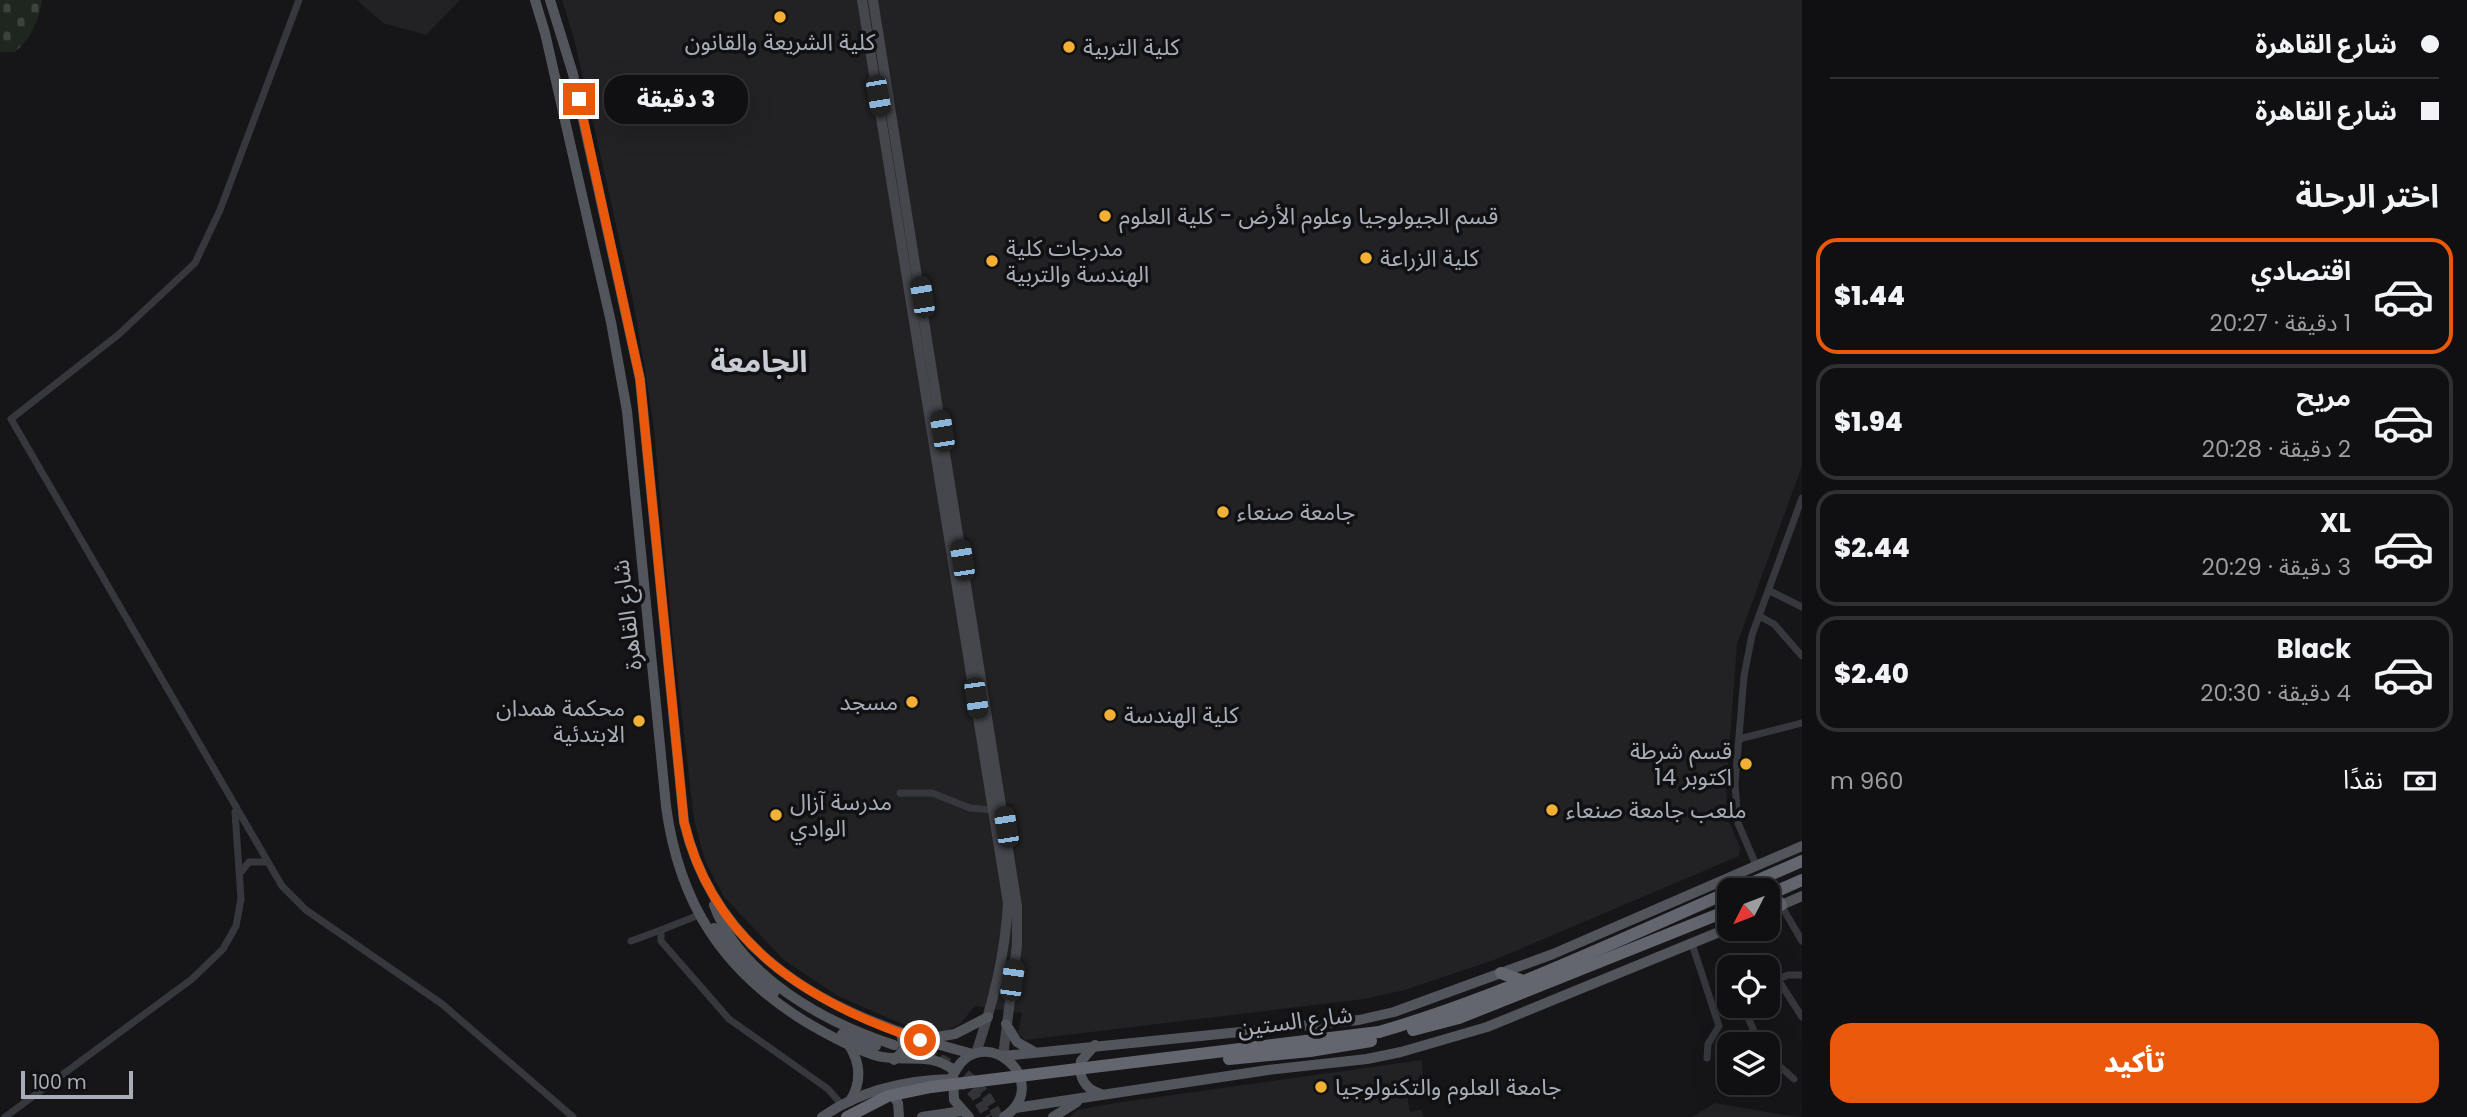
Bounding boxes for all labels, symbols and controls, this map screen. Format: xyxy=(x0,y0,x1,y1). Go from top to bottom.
marker: كلية الشريعة والقانون xyxy=(772,9,788,25)
place label: كلية الشريعة والقانون xyxy=(685,26,876,58)
text: شارع القاهرة xyxy=(2255,26,2397,62)
place label: كلية التربية xyxy=(1083,31,1180,63)
marker: كلية التربية xyxy=(1061,39,1077,55)
car xyxy=(865,73,892,119)
callout: 3 دقيقة xyxy=(604,74,747,124)
route end xyxy=(563,83,595,115)
text: 3 دقيقة xyxy=(637,83,715,115)
text: شارع القاهرة xyxy=(2255,93,2397,129)
text: اختر الرحلة xyxy=(2296,173,2439,218)
place label: قسم الجيولوجيا وعلوم الأرض - كلية العلوم xyxy=(1119,200,1498,234)
marker: قسم الجيولوجيا وعلوم الأرض - كلية العلوم xyxy=(1097,208,1113,224)
place label: مدرجات كلية الهندسة والتربية xyxy=(1006,232,1149,290)
place label: كلية الزراعة xyxy=(1380,242,1479,274)
marker: كلية الزراعة xyxy=(1358,250,1374,266)
marker: مدرجات كلية الهندسة والتربية xyxy=(984,253,1000,269)
text: اقتصادي xyxy=(2251,253,2351,289)
icon: car xyxy=(2372,265,2435,328)
car xyxy=(909,275,936,319)
text: $1.44 xyxy=(1834,278,1905,314)
text: 1 دقيقة · 20:27 xyxy=(2210,307,2351,339)
district label: الجامعة xyxy=(711,340,807,383)
text: مريح xyxy=(2296,379,2351,415)
icon: car xyxy=(2372,391,2435,454)
text: $1.94 xyxy=(1834,404,1903,440)
car xyxy=(929,409,956,453)
text: 2 دقيقة · 20:28 xyxy=(2202,433,2351,465)
place label: جامعة صنعاء xyxy=(1237,496,1355,528)
marker: جامعة صنعاء xyxy=(1215,504,1231,520)
text: XL xyxy=(2320,505,2351,541)
icon: car xyxy=(2372,517,2435,580)
text: $2.44 xyxy=(1834,530,1910,566)
car xyxy=(949,538,976,582)
text: 3 دقيقة · 20:29 xyxy=(2201,551,2351,583)
street label: شارع القاهرة xyxy=(604,558,651,672)
text: Black xyxy=(2277,631,2351,667)
icon: car xyxy=(2372,643,2435,706)
text: $2.40 xyxy=(1834,656,1909,692)
car xyxy=(963,676,990,720)
text: 4 دقيقة · 20:30 xyxy=(2200,677,2351,709)
place label: مسجد xyxy=(839,686,898,718)
place label: محكمة همدان الابتدئية xyxy=(496,692,625,750)
marker: مسجد xyxy=(904,694,920,710)
place label: كلية الهندسة xyxy=(1124,699,1239,731)
marker: كلية الهندسة xyxy=(1102,707,1118,723)
marker: محكمة همدان الابتدئية xyxy=(631,713,647,729)
place label: قسم شرطة 14 اكتوبر xyxy=(1630,735,1732,793)
marker: قسم شرطة 14 اكتوبر xyxy=(1738,756,1754,772)
text: نقدًا xyxy=(2343,762,2383,798)
icon: cash xyxy=(2401,762,2439,800)
text: 960 m xyxy=(1830,765,1903,797)
place label: مدرسة آزال الوادي xyxy=(790,786,892,845)
place label: ملعب جامعة صنعاء xyxy=(1566,794,1747,826)
marker: ملعب جامعة صنعاء xyxy=(1544,802,1560,818)
car xyxy=(993,805,1020,849)
marker: مدرسة آزال الوادي xyxy=(768,807,784,823)
north arrow xyxy=(1717,878,1780,942)
map controls xyxy=(1717,878,1780,1095)
button: locate xyxy=(1717,955,1780,1018)
car xyxy=(999,958,1026,1002)
street label: شارع الستين xyxy=(1236,998,1355,1045)
button: تأكيد xyxy=(1830,1023,2439,1103)
route start xyxy=(904,1024,936,1056)
button: layers xyxy=(1717,1032,1780,1095)
scale bar xyxy=(21,1068,133,1100)
text: 100 m xyxy=(32,1069,87,1096)
place label: جامعة العلوم والتكنولوجيا xyxy=(1335,1071,1561,1105)
marker: جامعة العلوم والتكنولوجيا xyxy=(1313,1079,1329,1095)

